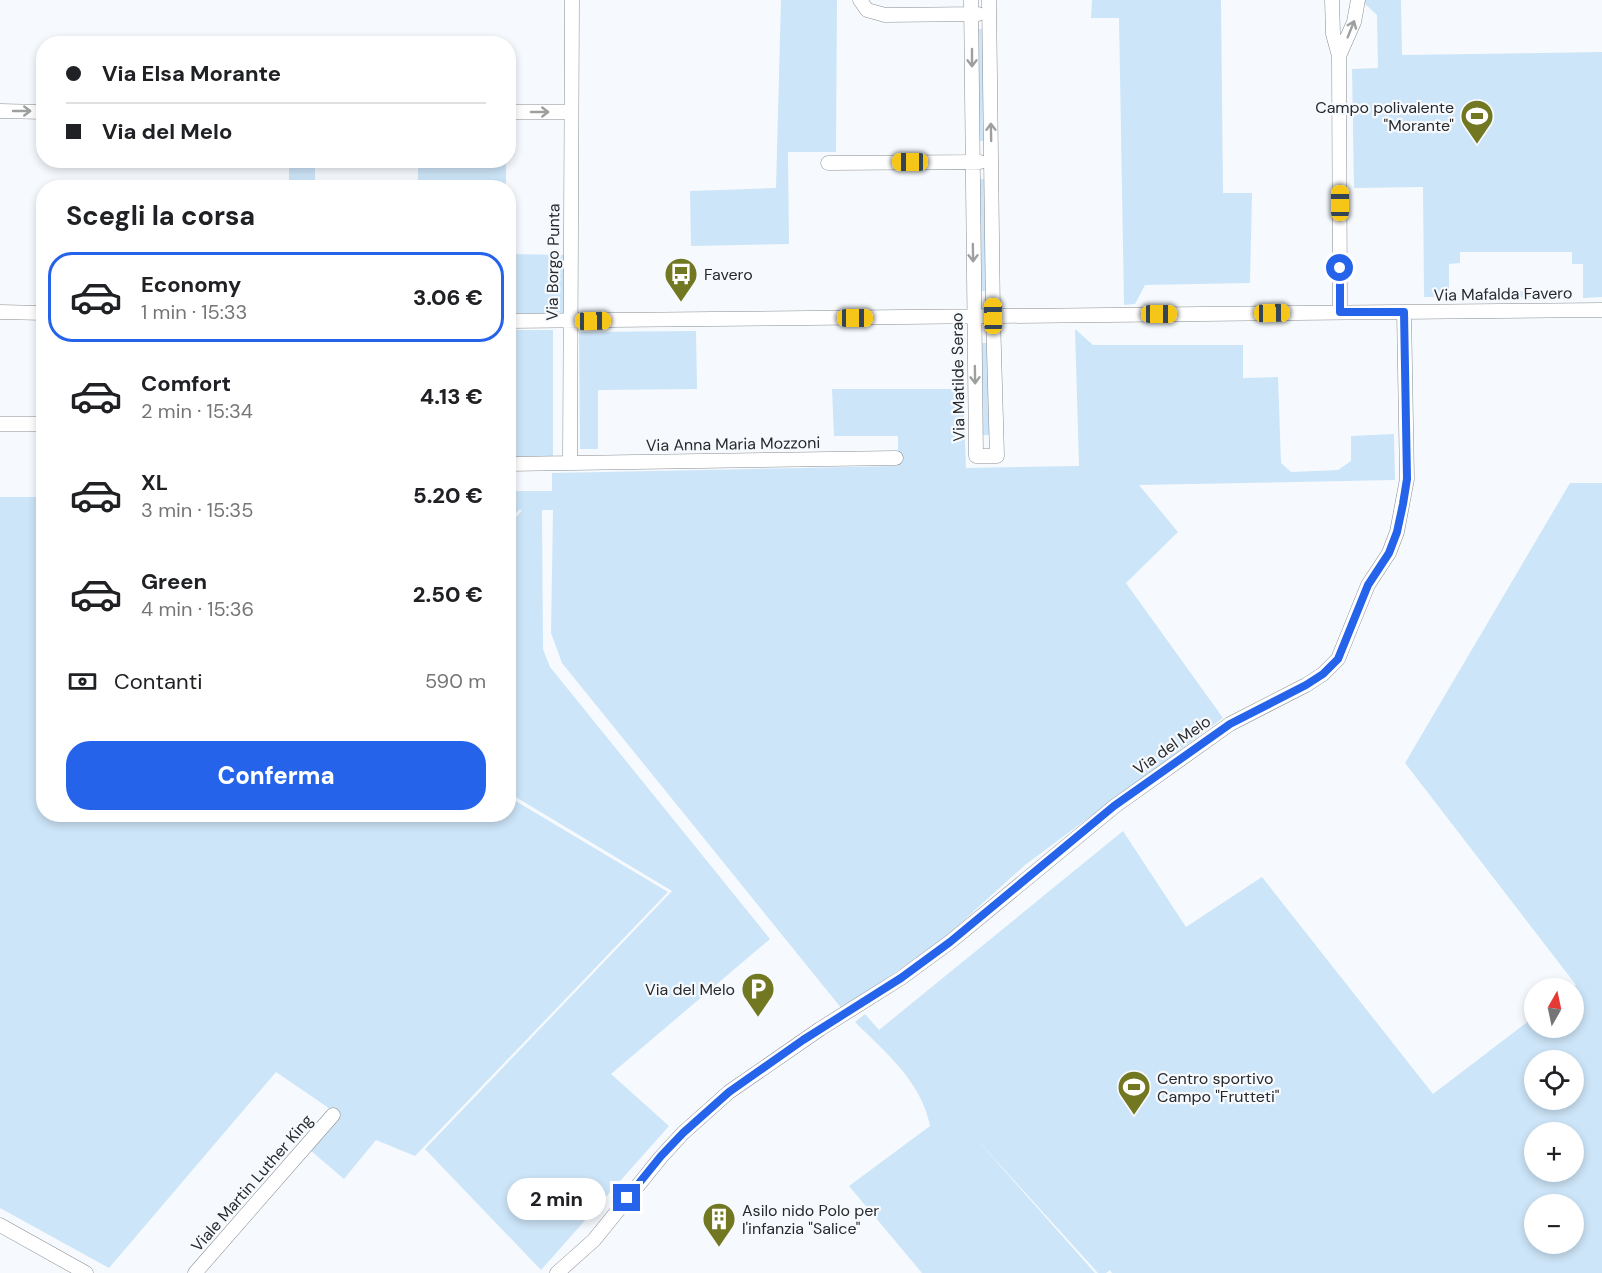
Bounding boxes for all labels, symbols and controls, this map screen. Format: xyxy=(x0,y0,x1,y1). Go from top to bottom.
one-way arrow xyxy=(1346,20,1357,38)
one-way arrow xyxy=(966,48,977,68)
text: Via Elsa Morante xyxy=(102,59,281,88)
place label: Campo polivalente "Morante" xyxy=(1315,97,1454,136)
sports icon: Campo polivalente "Morante" xyxy=(1459,98,1495,145)
one-way arrow xyxy=(11,105,31,117)
one-way arrow xyxy=(529,106,549,118)
text: Via del Melo xyxy=(102,117,232,146)
one-way arrow xyxy=(985,122,997,142)
car xyxy=(892,153,928,171)
car xyxy=(1331,185,1349,221)
text: Scegli la corsa xyxy=(66,198,255,233)
street label: Via Borgo Punta xyxy=(541,203,565,321)
one-way arrow xyxy=(967,243,979,263)
route start xyxy=(1326,254,1353,281)
bus stop icon: Favero xyxy=(663,256,699,303)
place label: Favero xyxy=(704,264,753,285)
icon: car xyxy=(69,270,123,324)
text: Economy xyxy=(141,270,241,299)
street label: Via Mafalda Favero xyxy=(1433,282,1573,306)
text: 3.06 € xyxy=(413,283,483,312)
car xyxy=(984,298,1002,334)
text: 1 min · 15:33 xyxy=(141,299,247,325)
car xyxy=(1254,304,1290,322)
car xyxy=(1141,305,1177,323)
car xyxy=(837,309,873,327)
car xyxy=(575,312,611,330)
street label: Via Matilde Serao xyxy=(946,312,970,442)
one-way arrow xyxy=(969,365,981,385)
icon: car xyxy=(69,369,123,423)
text: Comfort xyxy=(141,369,231,398)
text: 4.13 € xyxy=(420,382,483,411)
text: 2 min · 15:34 xyxy=(141,398,253,424)
street label: Via Anna Maria Mozzoni xyxy=(646,432,820,456)
icon: car xyxy=(69,468,123,522)
text: XL xyxy=(141,468,168,497)
text: 5.20 € xyxy=(413,481,483,510)
text: 3 min · 15:35 xyxy=(141,497,253,523)
icon: car xyxy=(69,567,123,621)
text: Green xyxy=(141,567,207,596)
text: 2.50 € xyxy=(413,580,483,609)
text: 4 min · 15:36 xyxy=(141,596,254,622)
icon: cash xyxy=(66,665,99,698)
text: Contanti xyxy=(114,667,203,696)
text: 590 m xyxy=(425,668,486,694)
street label: Via del Melo xyxy=(1129,711,1215,779)
button: Conferma xyxy=(66,741,486,810)
parking icon: Via del Melo xyxy=(740,971,776,1018)
north arrow xyxy=(1524,978,1584,1038)
map controls xyxy=(1524,978,1584,1254)
place label: Via del Melo xyxy=(645,979,735,1000)
button: locate xyxy=(1524,1050,1584,1110)
place label: Centro sportivo Campo "Frutteti" xyxy=(1157,1068,1280,1107)
sports icon: Centro sportivo Campo "Frutteti" xyxy=(1116,1069,1152,1116)
street label: Viale Martin Luther King xyxy=(187,1110,318,1256)
button: + xyxy=(1524,1122,1584,1182)
callout: 2 min xyxy=(507,1177,606,1219)
route end xyxy=(613,1184,640,1211)
text: 2 min xyxy=(530,1186,583,1212)
button: − xyxy=(1524,1194,1584,1254)
place label: Asilo nido Polo per l'infanzia "Salice" xyxy=(742,1200,879,1239)
building icon: Asilo nido Polo per l'infanzia "Salice" xyxy=(701,1201,737,1248)

